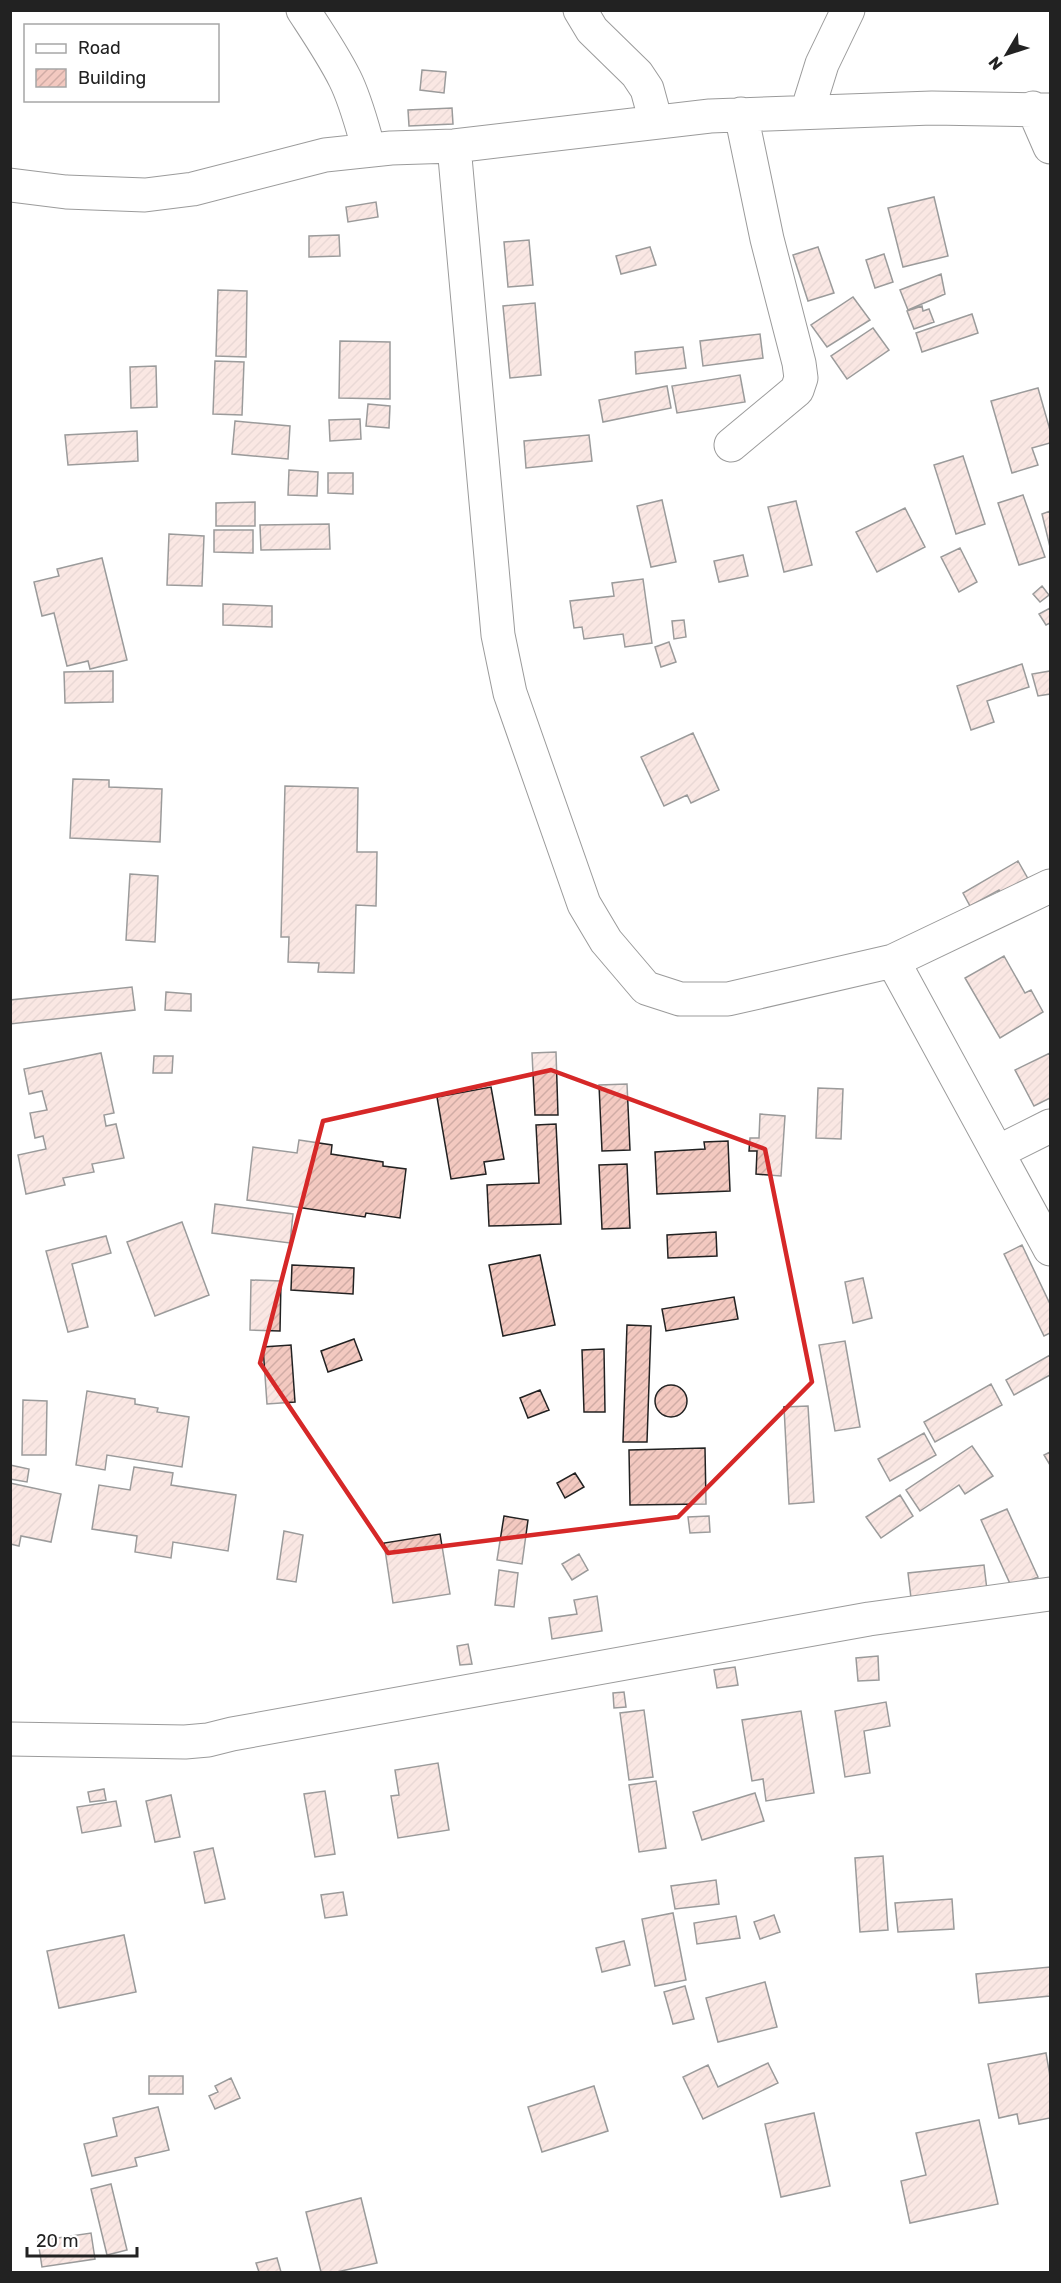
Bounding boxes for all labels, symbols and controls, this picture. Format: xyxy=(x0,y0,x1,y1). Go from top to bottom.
legend xyxy=(24,24,219,102)
north arrow xyxy=(977,24,1037,84)
text: Road xyxy=(78,37,121,59)
text: N xyxy=(985,53,1007,74)
text: Building xyxy=(78,67,146,89)
scale bar xyxy=(27,2220,136,2258)
text: 20 m xyxy=(36,2230,78,2252)

